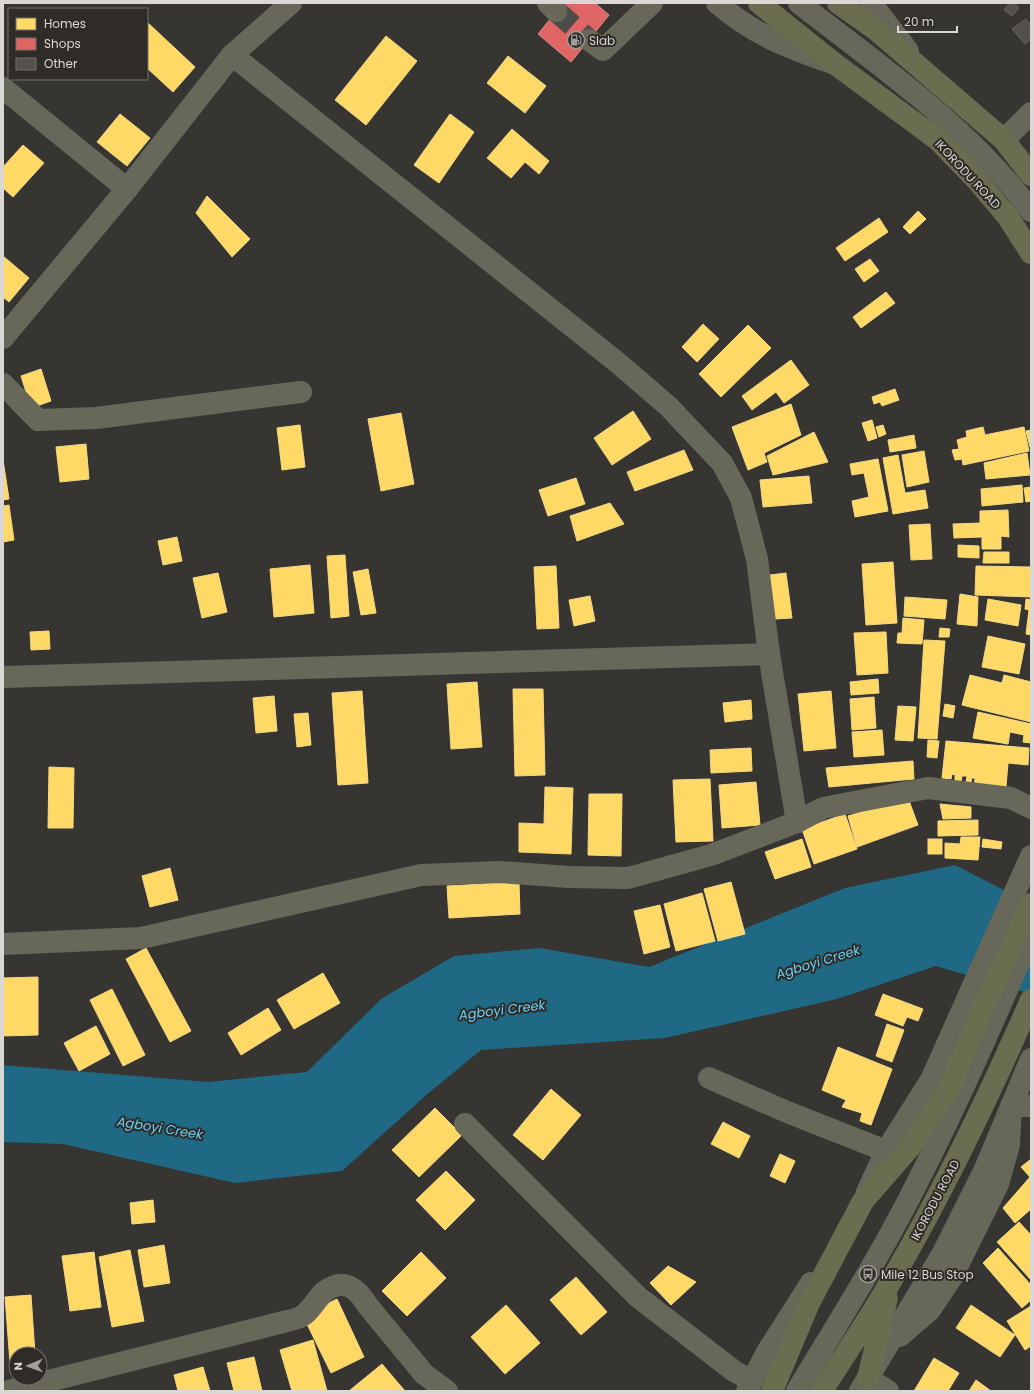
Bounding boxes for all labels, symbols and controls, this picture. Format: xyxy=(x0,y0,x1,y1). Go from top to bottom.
legend xyxy=(8,8,148,80)
scale bar xyxy=(898,8,957,34)
text: 20 m xyxy=(904,13,934,30)
text: Homes xyxy=(44,15,86,32)
fuel station icon: Slab xyxy=(566,30,586,50)
place label: Slab xyxy=(589,32,615,49)
text: Shops xyxy=(44,35,81,52)
text: Other xyxy=(44,55,78,72)
street label: IKORODU ROAD xyxy=(931,136,1005,212)
water label: Agboyi Creek xyxy=(773,940,864,984)
water label: Agboyi Creek xyxy=(457,995,548,1025)
water label: Agboyi Creek xyxy=(115,1112,206,1144)
street label: IKORODU ROAD xyxy=(907,1157,963,1243)
bus stop icon: Mile 12 Bus Stop xyxy=(858,1264,878,1284)
place label: Mile 12 Bus Stop xyxy=(881,1266,974,1283)
north arrow xyxy=(8,1346,48,1386)
text: N xyxy=(10,1362,26,1371)

